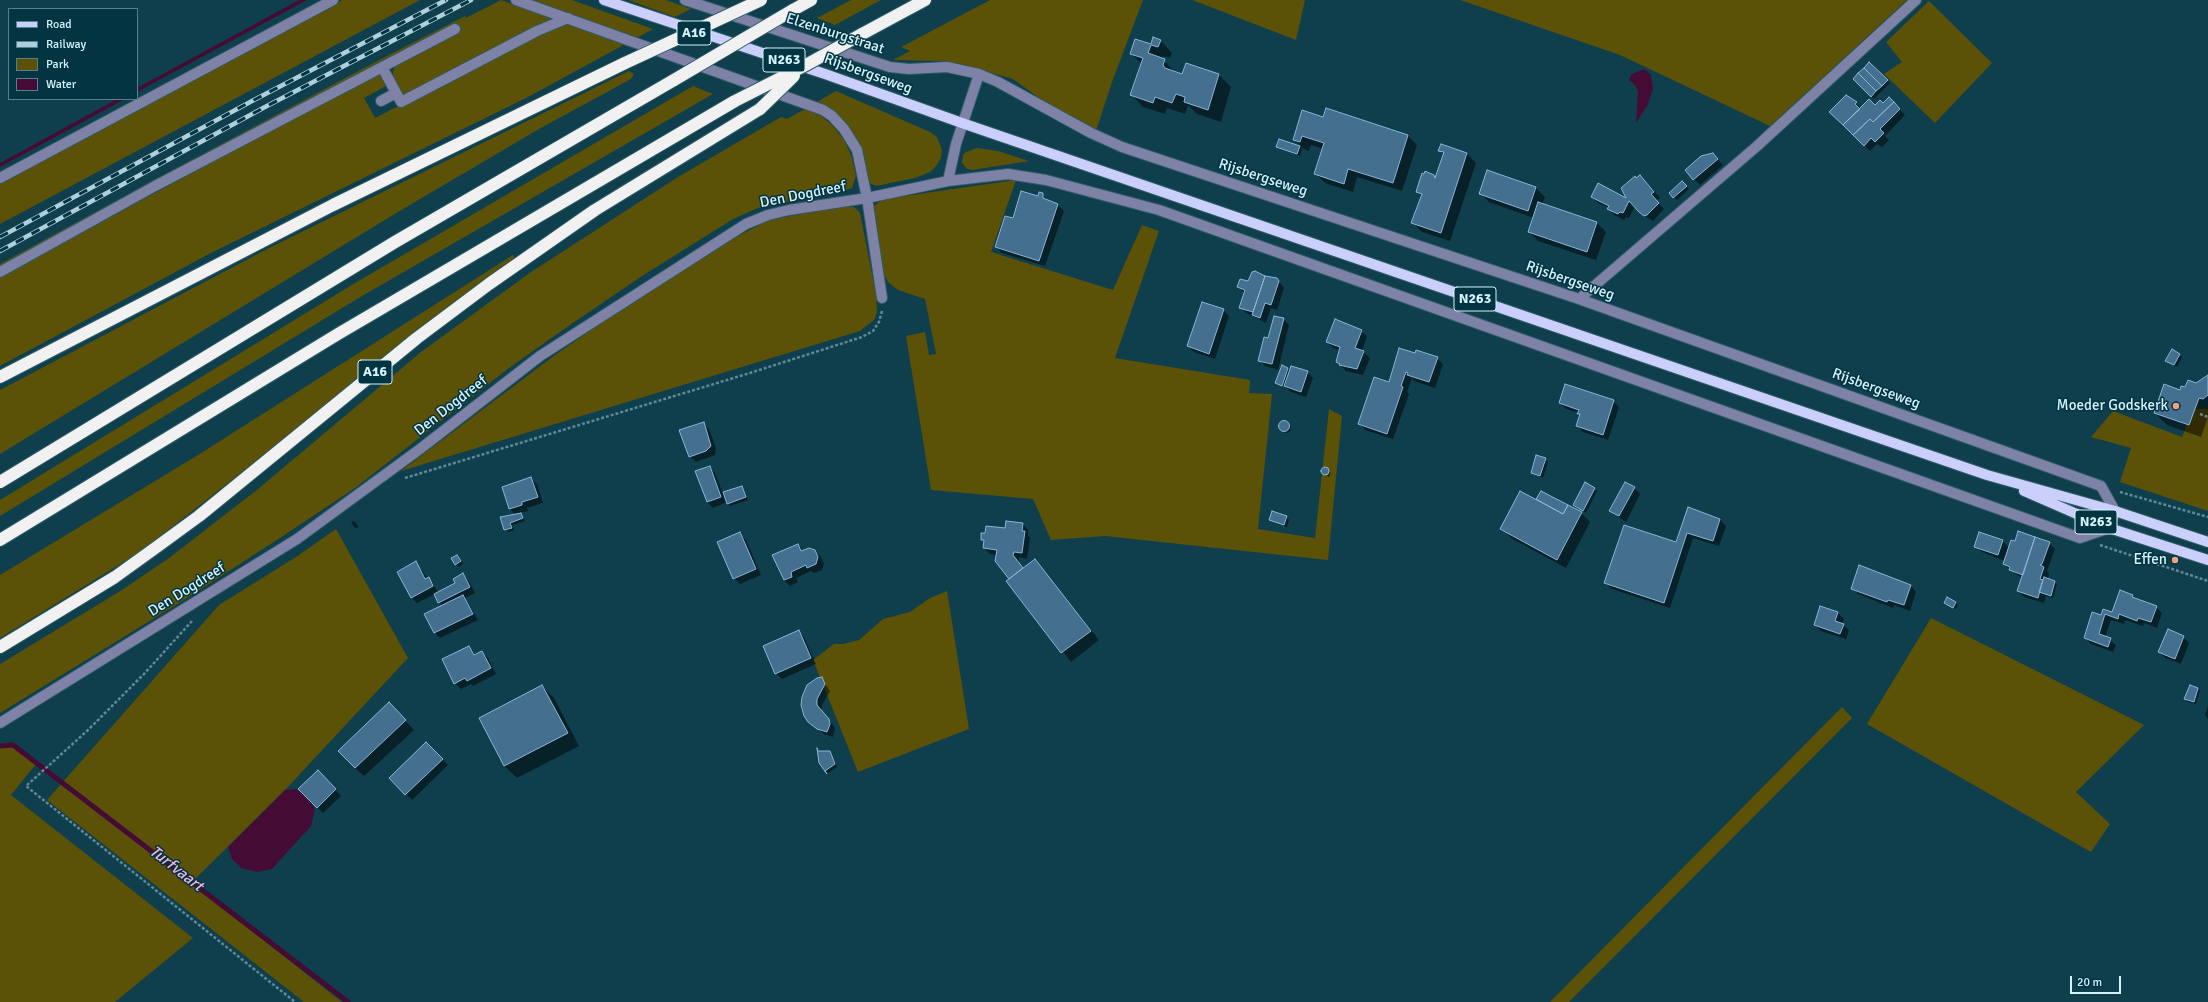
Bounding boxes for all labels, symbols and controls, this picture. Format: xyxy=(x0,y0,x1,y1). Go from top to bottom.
legend xyxy=(8,8,138,100)
street label: Elzenburgstraat xyxy=(784,10,886,58)
text: Road xyxy=(46,17,72,32)
road number: A16 xyxy=(677,21,711,45)
text: Railway xyxy=(46,37,86,52)
road number: N263 xyxy=(763,48,805,72)
street label: Rijsbergseweg xyxy=(821,50,915,98)
text: Park xyxy=(46,57,69,72)
text: Water xyxy=(46,77,76,92)
street label: Rijsbergseweg xyxy=(1216,155,1310,201)
street label: Den Dogdreef xyxy=(758,178,848,212)
street label: Rijsbergseweg xyxy=(1523,257,1617,305)
road number: N263 xyxy=(1454,287,1496,311)
road number: A16 xyxy=(358,360,392,384)
street label: Rijsbergseweg xyxy=(1829,365,1923,413)
street label: Den Dogdreef xyxy=(411,372,491,440)
place label: Moeder Godskerk xyxy=(2057,397,2168,415)
marker: Moeder Godskerk xyxy=(2171,401,2181,411)
road number: N263 xyxy=(2075,510,2117,534)
place label: Effen xyxy=(2133,551,2167,569)
marker: Effen xyxy=(2170,555,2180,565)
street label: Den Dogdreef xyxy=(145,559,229,621)
water label: Turfvaart xyxy=(145,842,207,896)
scale bar xyxy=(2072,968,2123,994)
text: 20 m xyxy=(2077,975,2102,990)

